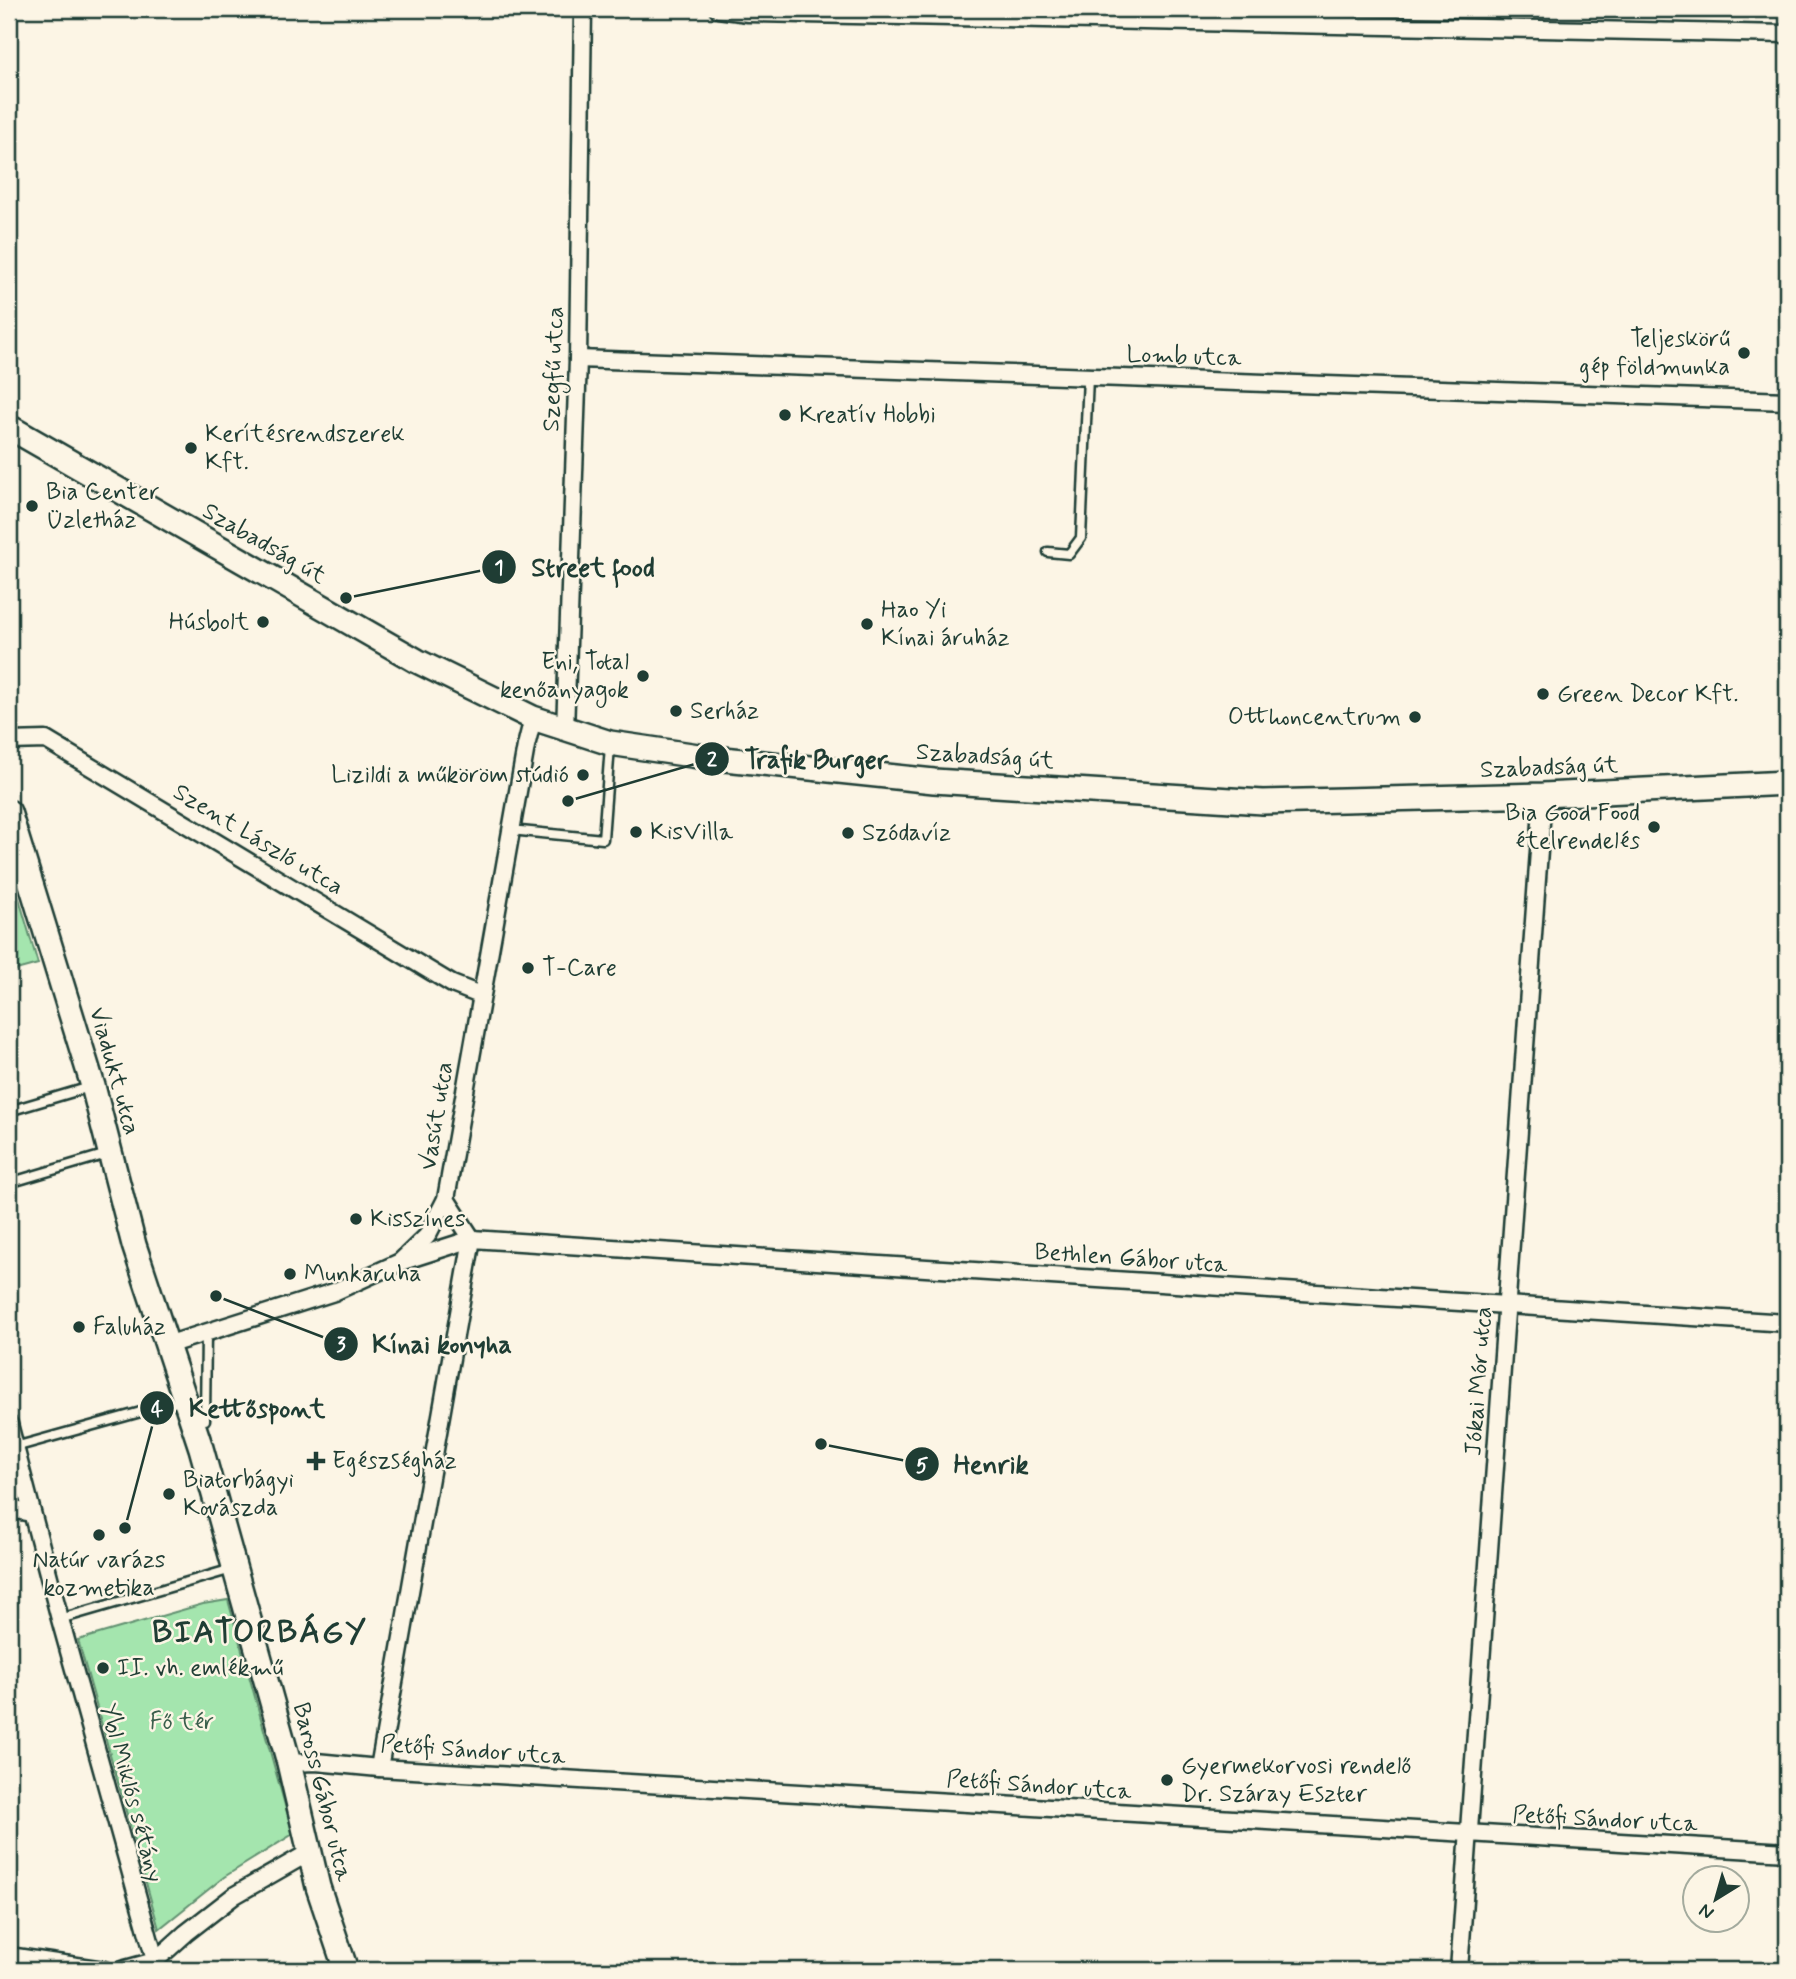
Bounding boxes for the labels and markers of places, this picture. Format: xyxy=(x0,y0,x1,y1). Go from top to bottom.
place label: Teljeskörű gép földmunka xyxy=(1579,324,1730,383)
marker: Teljeskörű gép földmunka xyxy=(1736,345,1752,361)
place label: Kreatív Hobbi xyxy=(799,400,936,431)
marker: Kreatív Hobbi xyxy=(777,407,793,423)
place label: Kerítésrendszerek Kft. xyxy=(205,419,405,478)
marker: Kerítésrendszerek Kft. xyxy=(183,440,199,456)
place label: Bia Center Üzletház xyxy=(46,477,160,536)
marker: Bia Center Üzletház xyxy=(24,498,40,514)
callout: Street food xyxy=(482,543,668,590)
place label: Hao Yi Kínai áruház xyxy=(881,595,1010,654)
place label: Húsbolt xyxy=(169,607,249,638)
marker: Húsbolt xyxy=(255,614,271,630)
marker: Hao Yi Kínai áruház xyxy=(859,616,875,632)
place label: Eni, Total kenőanyagok xyxy=(500,647,629,708)
marker: Eni, Total kenőanyagok xyxy=(635,668,651,684)
place label: Green Decor Kft. xyxy=(1557,679,1739,710)
marker: Green Decor Kft. xyxy=(1535,686,1551,702)
place label: Serház xyxy=(690,696,759,727)
place label: Otthoncentrum xyxy=(1228,702,1401,733)
marker: Serház xyxy=(668,703,684,719)
marker: Otthoncentrum xyxy=(1407,709,1423,725)
callout: Trafik Burger xyxy=(695,735,902,782)
place label: Lizildi a műköröm stúdió xyxy=(331,760,569,791)
marker: Lizildi a műköröm stúdió xyxy=(575,767,591,783)
place label: Bia Good Food ételrendelés xyxy=(1505,798,1640,857)
place label: KisVilla xyxy=(650,817,734,848)
place label: Szódavíz xyxy=(862,818,951,849)
marker: Bia Good Food ételrendelés xyxy=(1646,819,1662,835)
marker: KisVilla xyxy=(628,824,644,840)
marker: Szódavíz xyxy=(840,825,856,841)
place label: T-Care xyxy=(542,953,617,984)
marker: T-Care xyxy=(520,960,536,976)
place label: Kisszínes xyxy=(370,1204,466,1235)
marker: Kisszínes xyxy=(348,1211,364,1227)
place label: Munkaruha xyxy=(304,1259,422,1290)
marker: Munkaruha xyxy=(282,1266,298,1282)
place label: Faluház xyxy=(93,1312,166,1343)
marker: Faluház xyxy=(71,1319,87,1335)
callout: Kínai konyha xyxy=(323,1320,527,1367)
callout: Kettőspont xyxy=(139,1385,339,1432)
callout: Henrik xyxy=(905,1441,1043,1488)
place label: Egészségház xyxy=(332,1446,457,1477)
marker: Egészségház xyxy=(306,1451,326,1471)
place label: Biatorbágyi Kovászda xyxy=(183,1465,294,1524)
marker: Biatorbágyi Kovászda xyxy=(161,1486,177,1502)
marker: Natúr varázs kozmetika xyxy=(91,1527,107,1543)
place label: Natúr varázs kozmetika xyxy=(33,1545,166,1604)
place label: II. vh. emlékmű xyxy=(117,1653,284,1684)
marker: II. vh. emlékmű xyxy=(95,1660,111,1676)
place label: Gyermekorvosi rendelő Dr. Száray Eszter xyxy=(1181,1751,1412,1810)
marker: Gyermekorvosi rendelő Dr. Száray Eszter xyxy=(1159,1772,1175,1788)

